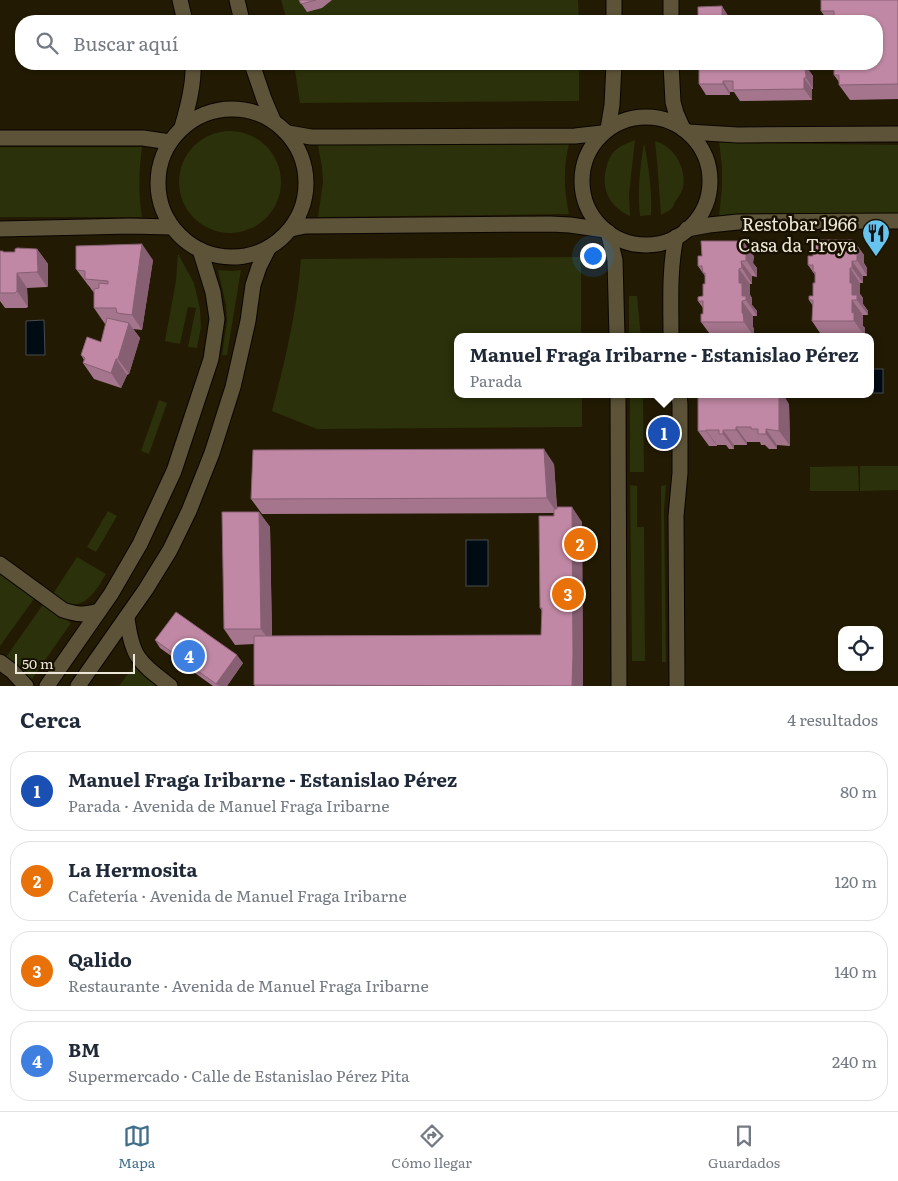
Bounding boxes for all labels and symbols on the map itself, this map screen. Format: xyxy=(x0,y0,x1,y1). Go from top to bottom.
place label: Restobar 1966 Casa da Troya xyxy=(738,210,857,258)
restaurant icon: Restobar 1966 Casa da Troya xyxy=(861,218,891,257)
your location xyxy=(580,243,606,269)
pin: 1 xyxy=(648,414,680,452)
pin: 2 xyxy=(564,525,596,563)
pin: 3 xyxy=(552,575,584,613)
pin: 4 xyxy=(173,637,205,675)
scale bar xyxy=(15,651,135,674)

